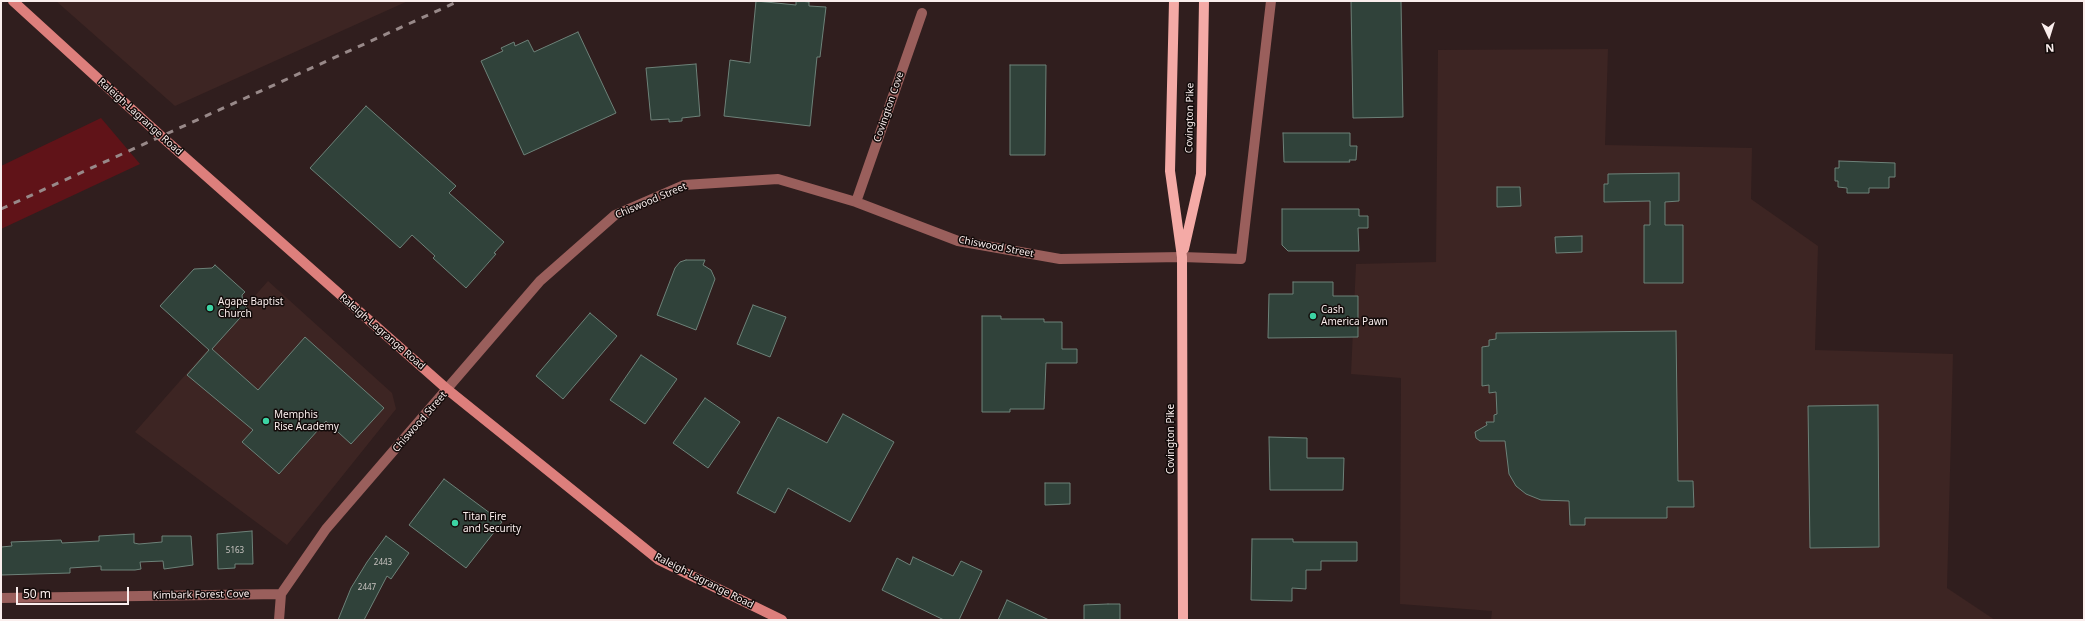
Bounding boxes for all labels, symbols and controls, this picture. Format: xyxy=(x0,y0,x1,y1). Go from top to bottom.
north arrow xyxy=(2029,16,2069,56)
text: N xyxy=(2045,41,2055,56)
street label: Covington Cove xyxy=(871,70,907,144)
street label: Raleigh-Lagrange Road xyxy=(95,76,185,158)
street label: Covington Pike xyxy=(1183,83,1197,153)
street label: Chiswood Street xyxy=(613,181,689,221)
street label: Chiswood Street xyxy=(957,234,1035,260)
street label: Raleigh-Lagrange Road xyxy=(337,292,427,372)
place label: Agape Baptist Church xyxy=(218,296,283,320)
marker: Agape Baptist Church xyxy=(205,303,215,313)
place label: Cash America Pawn xyxy=(1321,304,1388,328)
marker: Cash America Pawn xyxy=(1308,311,1318,321)
street label: Chiswood Street xyxy=(390,389,450,455)
street label: Covington Pike xyxy=(1165,404,1177,474)
place label: Memphis Rise Academy xyxy=(274,409,339,432)
marker: Memphis Rise Academy xyxy=(261,416,271,426)
place label: Titan Fire and Security xyxy=(463,511,521,534)
marker: Titan Fire and Security xyxy=(450,518,460,528)
house number: 5163 xyxy=(226,546,244,556)
street label: Raleigh-Lagrange Road xyxy=(653,551,755,611)
house number: 2443 xyxy=(374,558,392,568)
scale bar xyxy=(18,579,131,605)
house number: 2447 xyxy=(358,583,376,593)
text: 50 m xyxy=(23,585,51,602)
street label: Kimbark Forest Cove xyxy=(153,588,249,602)

